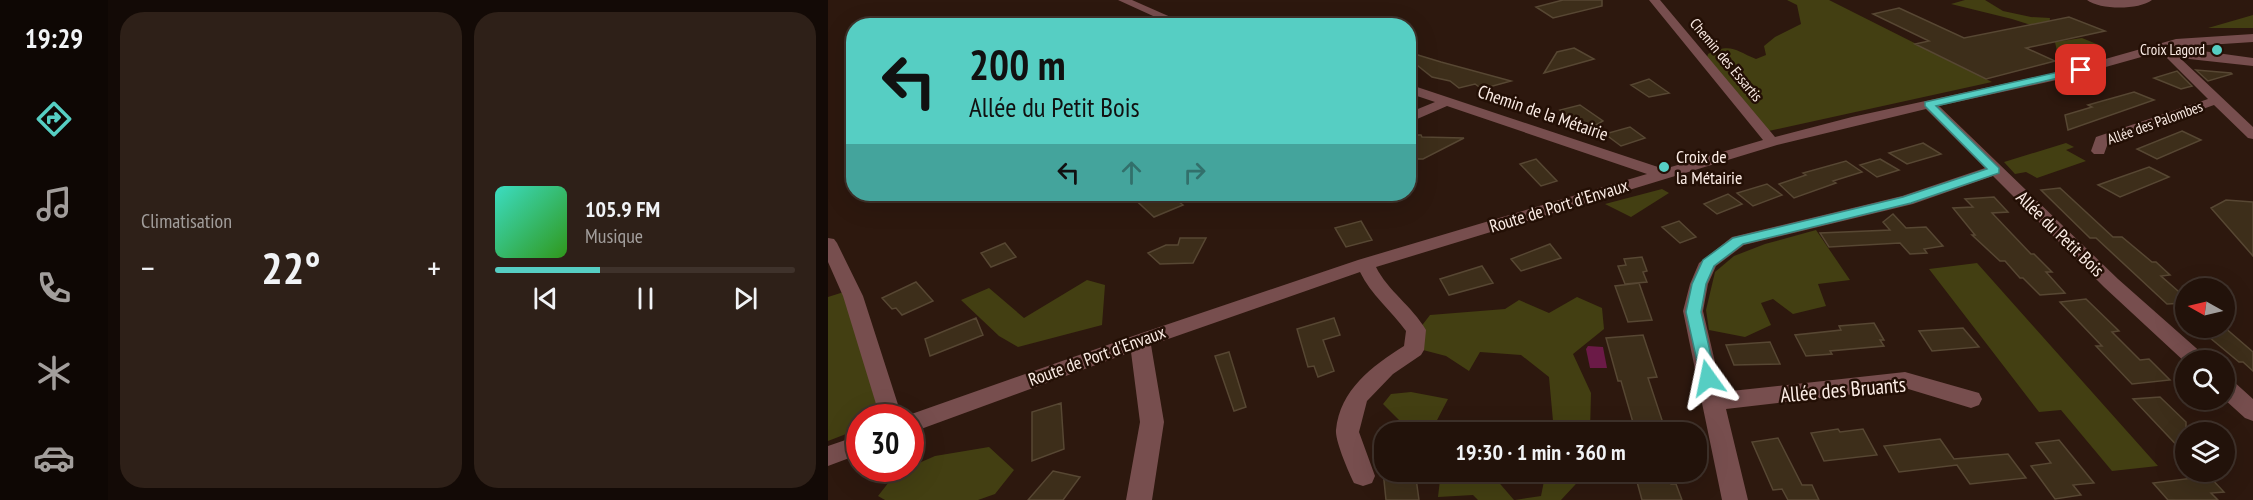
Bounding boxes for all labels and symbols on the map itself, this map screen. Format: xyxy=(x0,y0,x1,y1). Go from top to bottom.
street label: Chemin des Essartis xyxy=(1686,14,1767,105)
place label: Croix Lagord xyxy=(2140,40,2205,59)
marker: Croix Lagord xyxy=(2210,43,2224,57)
pin xyxy=(2055,44,2106,95)
street label: Chemin de la Métairie xyxy=(1475,79,1611,146)
street label: Allée des Palombes xyxy=(2104,96,2205,149)
place label: Croix de la Métairie xyxy=(1676,145,1742,189)
marker: Croix de la Métairie xyxy=(1657,160,1671,174)
street label: Route de Port d'Envaux xyxy=(1487,173,1632,238)
street label: Allée du Petit Bois xyxy=(2011,186,2109,281)
north arrow xyxy=(2175,278,2235,338)
street label: Route de Port d'Envaux xyxy=(1025,320,1169,391)
position arrow xyxy=(1676,346,1740,410)
street label: Allée des Bruants xyxy=(1779,371,1907,408)
speed limit sign: 30 xyxy=(846,404,924,482)

